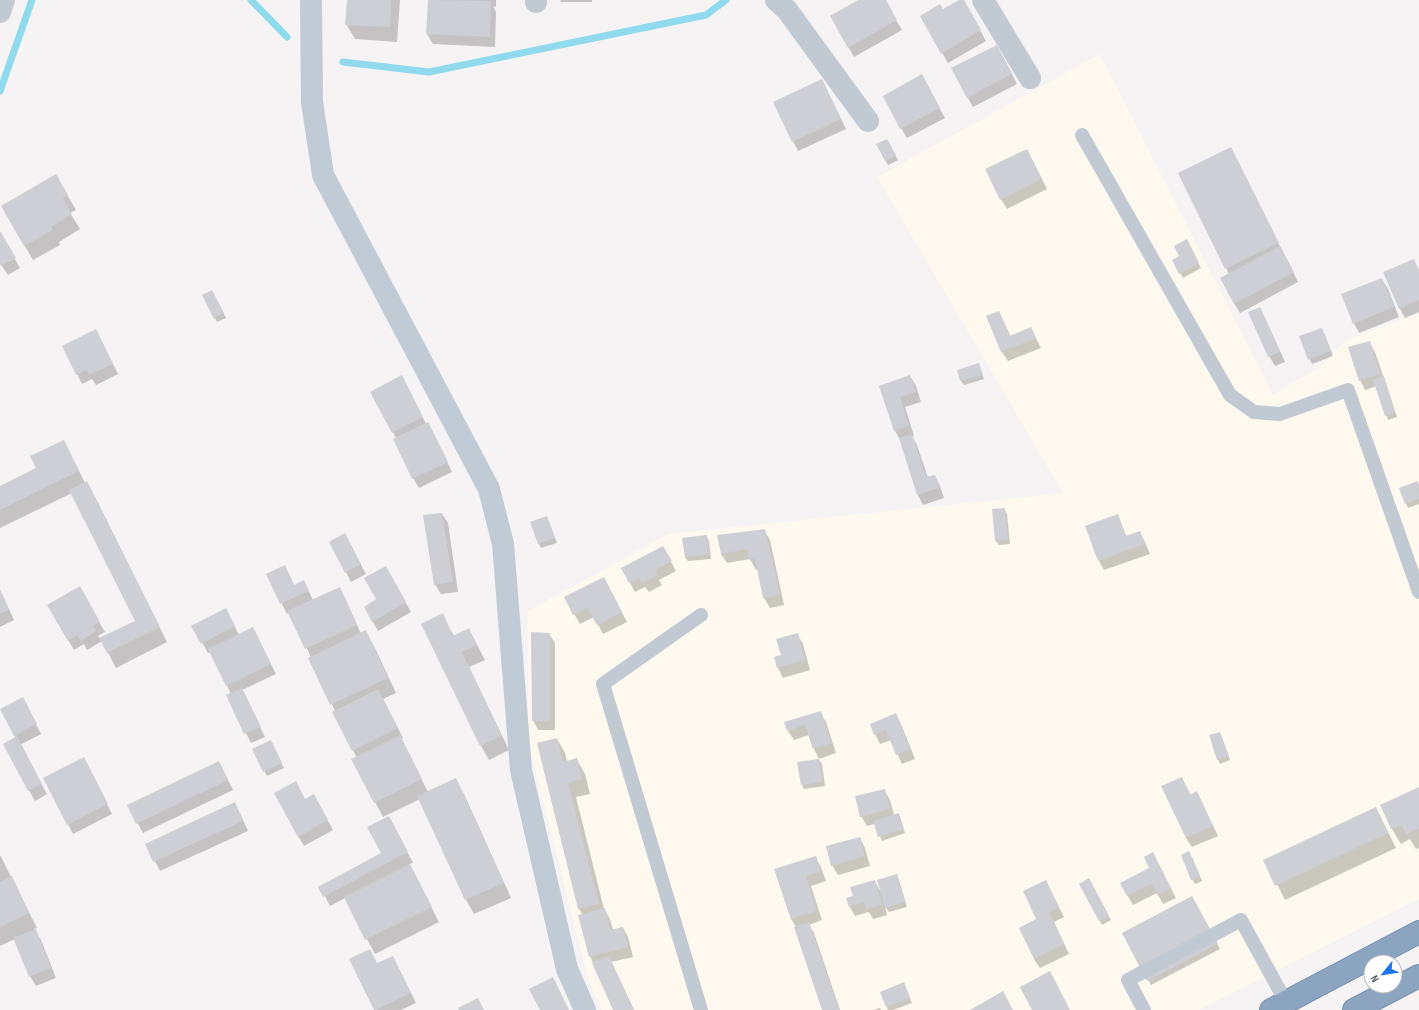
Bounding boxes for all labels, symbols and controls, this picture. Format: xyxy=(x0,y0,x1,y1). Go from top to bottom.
north arrow xyxy=(1363,954,1403,994)
text: N xyxy=(1368,973,1382,985)

